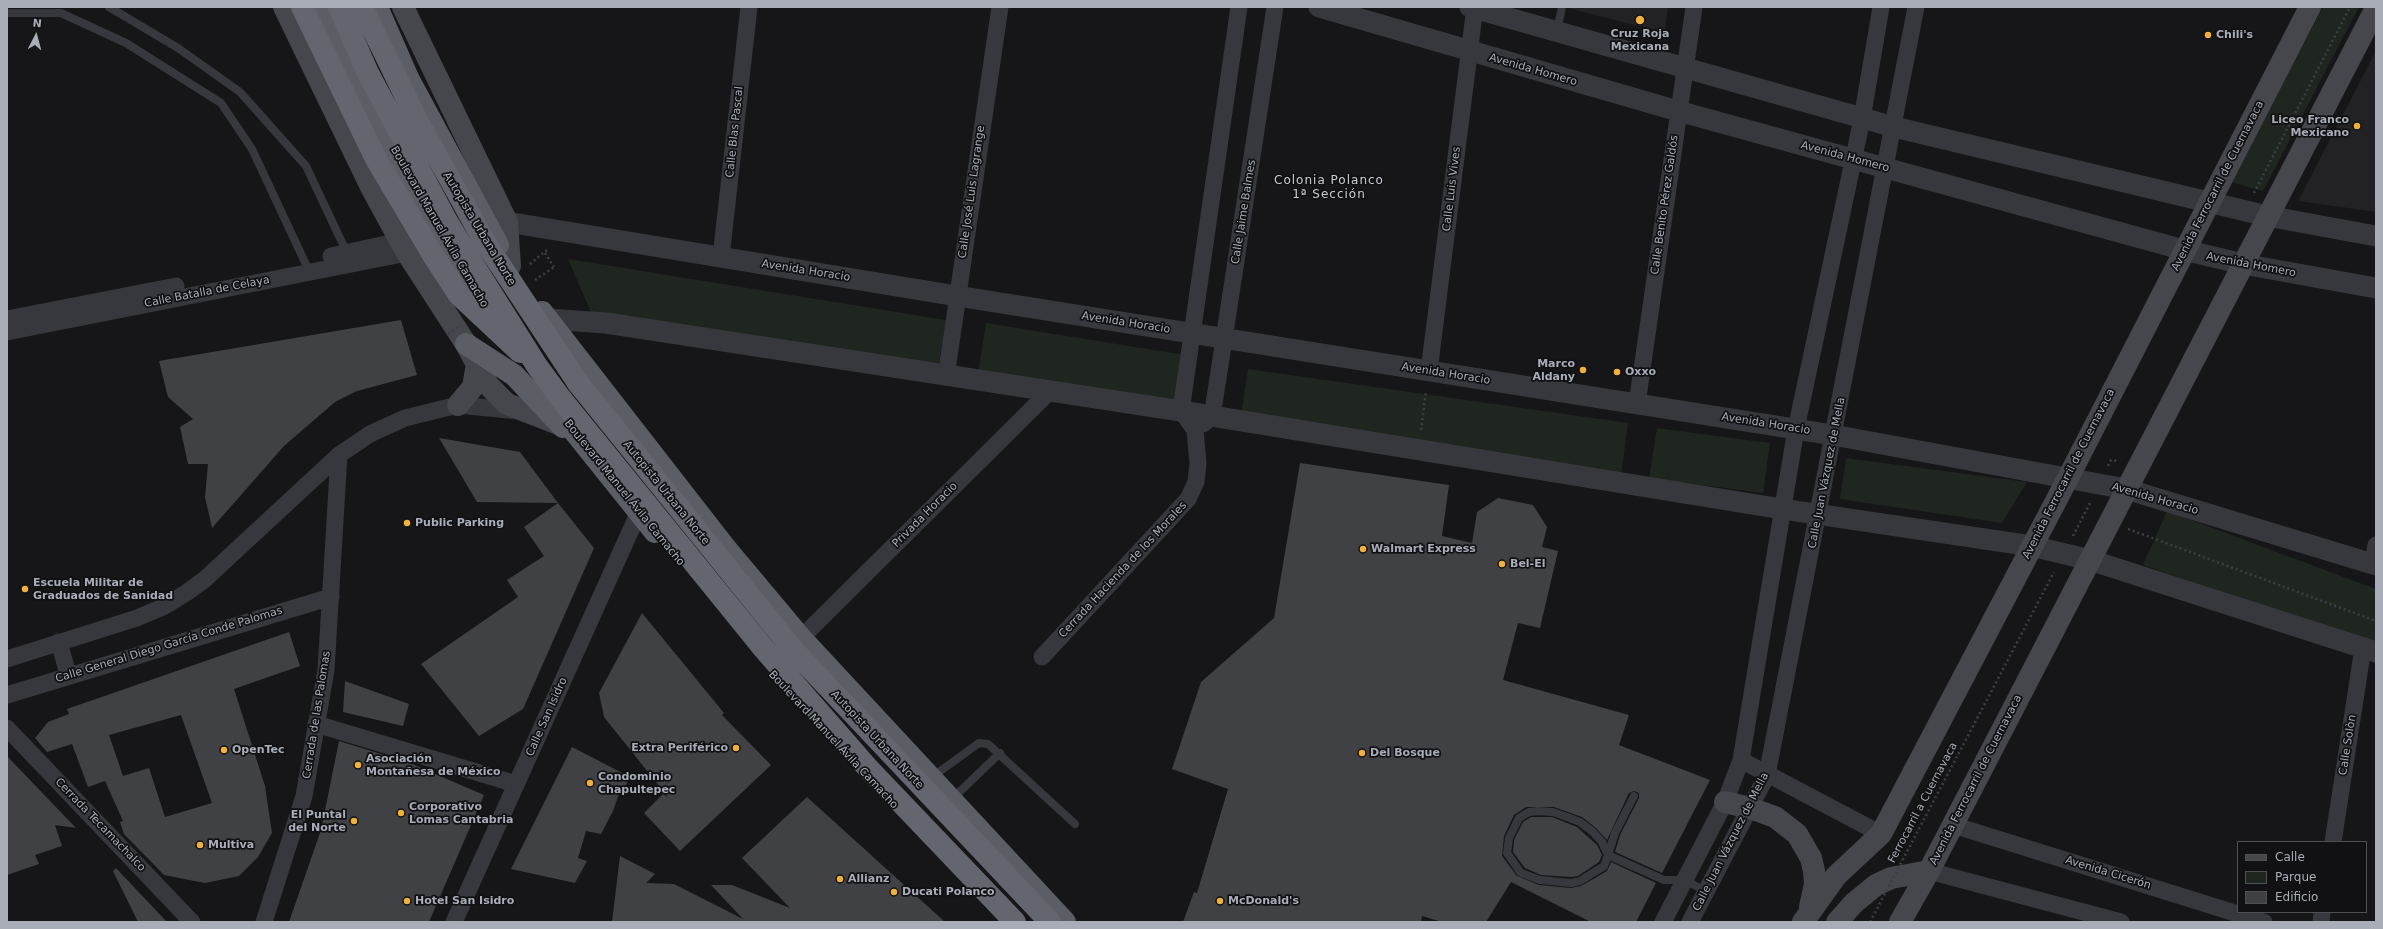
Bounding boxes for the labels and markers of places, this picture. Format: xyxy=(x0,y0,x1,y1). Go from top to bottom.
marker: Cruz Roja Mexicana xyxy=(1634,14,1646,26)
place label: Cruz Roja Mexicana xyxy=(1611,27,1669,53)
place label: Chili's xyxy=(2216,28,2253,42)
marker: Chili's xyxy=(2203,30,2213,40)
place label: Liceo Franco Mexicano xyxy=(2271,113,2349,139)
marker: Liceo Franco Mexicano xyxy=(2352,121,2362,131)
place label: Marco Aldany xyxy=(1532,357,1575,383)
marker: Marco Aldany xyxy=(1578,365,1588,375)
place label: Oxxo xyxy=(1625,365,1656,379)
marker: Oxxo xyxy=(1612,367,1622,377)
place label: Public Parking xyxy=(415,516,504,530)
marker: Public Parking xyxy=(402,518,412,528)
place label: Walmart Express xyxy=(1371,542,1476,556)
marker: Walmart Express xyxy=(1358,544,1368,554)
place label: Bel-El xyxy=(1510,557,1545,571)
marker: Bel-El xyxy=(1497,559,1507,569)
place label: Escuela Militar de Graduados de Sanidad xyxy=(33,576,173,602)
marker: Escuela Militar de Graduados de Sanidad xyxy=(20,584,30,594)
place label: Extra Periférico xyxy=(631,741,728,755)
place label: OpenTec xyxy=(232,743,285,757)
marker: Extra Periférico xyxy=(731,743,741,753)
marker: OpenTec xyxy=(219,745,229,755)
place label: Del Bosque xyxy=(1370,746,1440,760)
marker: Del Bosque xyxy=(1357,748,1367,758)
place label: Asociación Montañesa de México xyxy=(366,752,501,778)
marker: Asociación Montañesa de México xyxy=(353,760,363,770)
place label: Condominio Chapultepec xyxy=(598,770,675,796)
marker: Condominio Chapultepec xyxy=(585,778,595,788)
place label: Corporativo Lomas Cantabria xyxy=(409,800,513,826)
place label: El Puntal del Norte xyxy=(288,808,346,834)
marker: Corporativo Lomas Cantabria xyxy=(396,808,406,818)
marker: El Puntal del Norte xyxy=(349,816,359,826)
place label: Multiva xyxy=(208,838,254,852)
marker: Multiva xyxy=(195,840,205,850)
place label: Allianz xyxy=(848,872,889,886)
marker: Allianz xyxy=(835,874,845,884)
place label: Ducati Polanco xyxy=(902,885,994,899)
marker: Ducati Polanco xyxy=(889,887,899,897)
place label: Hotel San Isidro xyxy=(415,894,514,908)
place label: McDonald's xyxy=(1228,894,1299,908)
marker: Hotel San Isidro xyxy=(402,896,412,906)
marker: McDonald's xyxy=(1215,896,1225,906)

